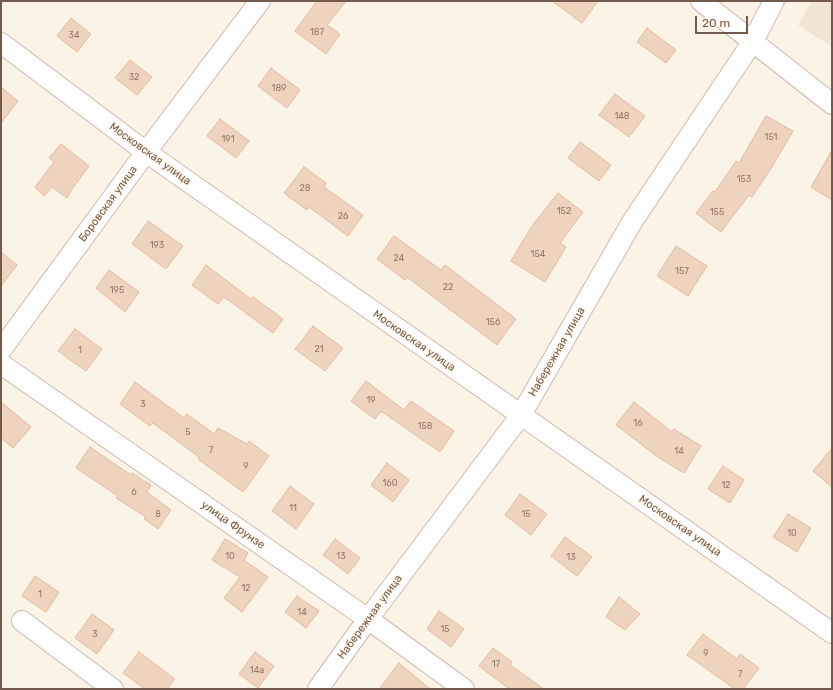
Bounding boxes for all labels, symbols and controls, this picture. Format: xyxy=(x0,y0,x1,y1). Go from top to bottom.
scale bar xyxy=(697,8,750,34)
text: 20 m xyxy=(702,16,730,30)
house number: 187 xyxy=(310,27,324,37)
house number: 34 xyxy=(69,30,79,40)
house number: 32 xyxy=(129,72,139,82)
house number: 189 xyxy=(272,83,286,93)
house number: 148 xyxy=(614,111,630,121)
street label: Московская улица xyxy=(107,120,193,188)
house number: 151 xyxy=(765,132,777,142)
house number: 191 xyxy=(221,134,235,144)
street label: Боровская улица xyxy=(76,163,140,245)
house number: 153 xyxy=(737,174,751,184)
house number: 28 xyxy=(299,183,311,193)
house number: 152 xyxy=(557,206,571,216)
house number: 155 xyxy=(710,207,724,217)
house number: 26 xyxy=(338,211,348,221)
house number: 193 xyxy=(150,240,164,250)
house number: 154 xyxy=(531,249,545,259)
house number: 24 xyxy=(394,253,404,263)
house number: 157 xyxy=(675,266,689,276)
house number: 22 xyxy=(443,282,453,292)
house number: 195 xyxy=(110,285,124,295)
street label: Набережная улица xyxy=(526,305,588,399)
street label: Московская улица xyxy=(370,308,458,374)
house number: 156 xyxy=(486,317,500,327)
house number: 21 xyxy=(314,344,324,354)
house number: 1 xyxy=(78,345,82,355)
house number: 19 xyxy=(366,395,376,405)
house number: 3 xyxy=(140,399,146,409)
house number: 16 xyxy=(633,418,643,428)
house number: 158 xyxy=(418,421,432,431)
house number: 5 xyxy=(185,427,191,437)
house number: 7 xyxy=(209,445,213,455)
house number: 14 xyxy=(674,446,684,456)
house number: 9 xyxy=(243,461,249,471)
house number: 160 xyxy=(383,478,397,488)
house number: 12 xyxy=(721,480,731,490)
house number: 6 xyxy=(131,487,137,497)
street label: Московская улица xyxy=(636,493,724,559)
street label: улица Фрунзе xyxy=(199,498,267,552)
house number: 11 xyxy=(289,503,297,513)
house number: 8 xyxy=(155,509,161,519)
house number: 15 xyxy=(521,509,531,519)
house number: 10 xyxy=(787,528,797,538)
house number: 10 xyxy=(225,551,235,561)
house number: 13 xyxy=(336,551,346,561)
house number: 13 xyxy=(566,552,576,562)
street label: Набережная улица xyxy=(335,572,405,662)
house number: 12 xyxy=(241,583,251,593)
house number: 1 xyxy=(38,589,42,599)
house number: 14 xyxy=(297,607,307,617)
house number: 15 xyxy=(440,624,450,634)
house number: 3 xyxy=(92,629,98,639)
house number: 9 xyxy=(703,648,709,658)
house number: 17 xyxy=(492,659,500,669)
house number: 14а xyxy=(250,665,264,675)
house number: 7 xyxy=(738,669,742,679)

